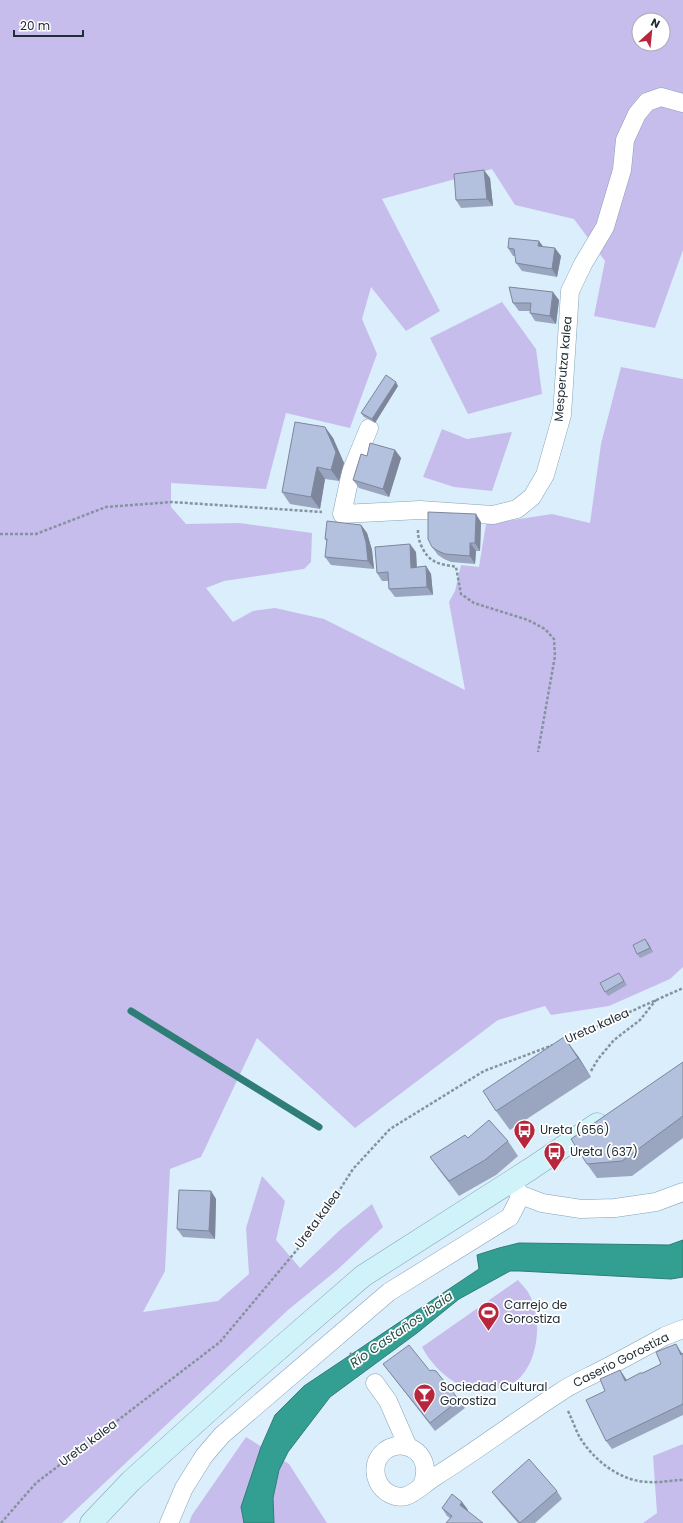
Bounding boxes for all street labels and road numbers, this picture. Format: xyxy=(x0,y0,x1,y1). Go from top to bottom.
street label: Mesperutza kalea xyxy=(549,316,576,422)
street label: Ureta kalea xyxy=(562,1004,632,1047)
street label: Ureta kalea xyxy=(291,1186,345,1251)
street label: Caserio Gorostiza xyxy=(570,1328,672,1391)
street label: Ureta kalea xyxy=(55,1415,120,1470)

